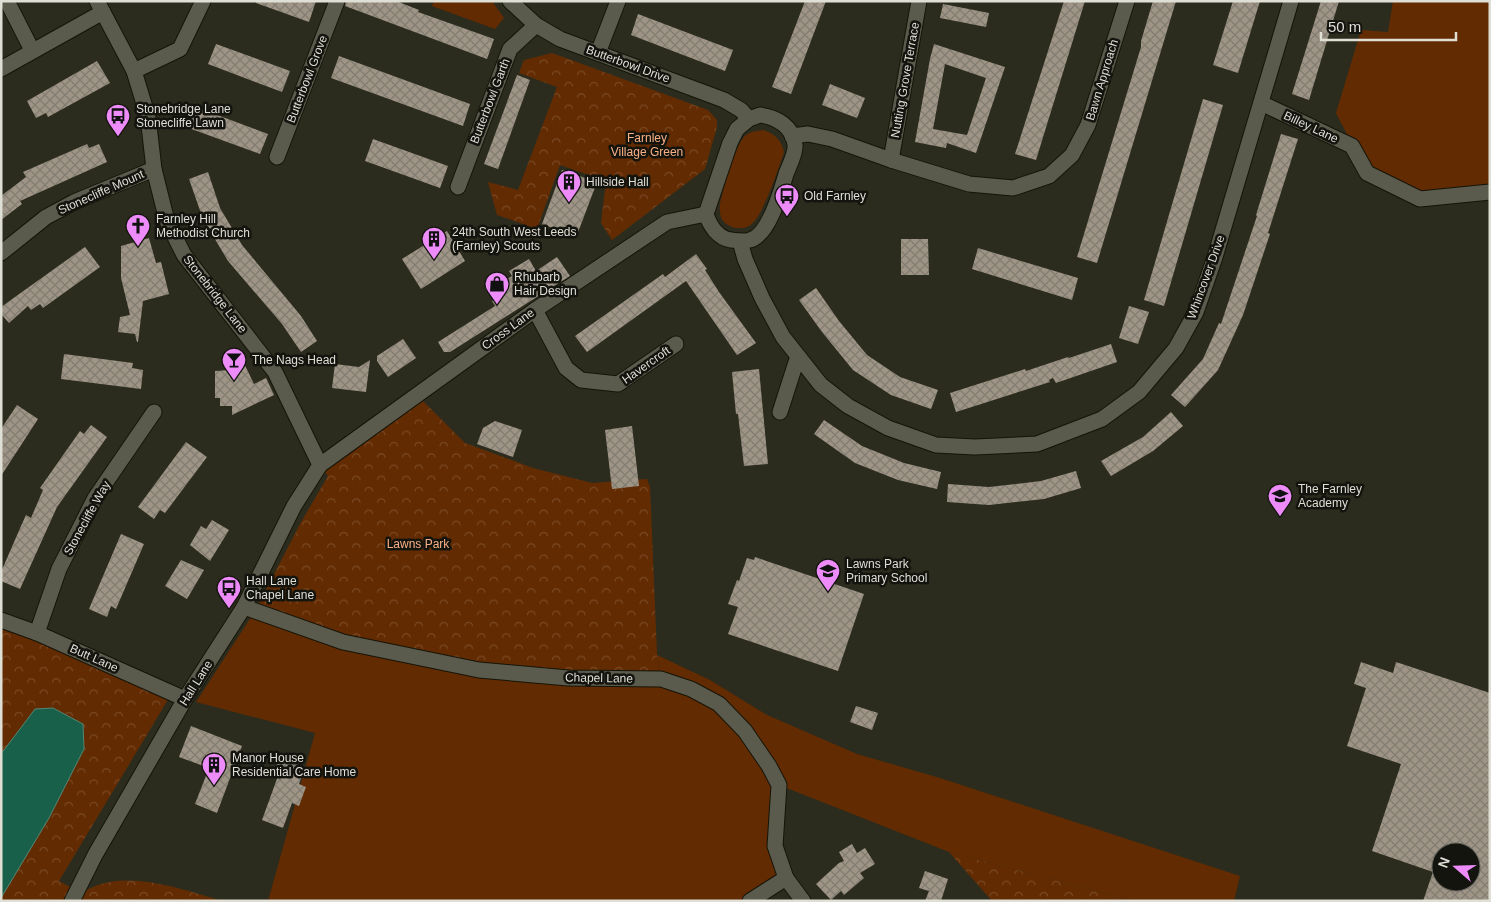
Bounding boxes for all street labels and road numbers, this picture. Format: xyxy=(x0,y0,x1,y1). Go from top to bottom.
street label: Nutting Grove Terrace xyxy=(888,21,922,139)
street label: Butterbowl Grove xyxy=(284,33,330,125)
street label: Bawn Approach xyxy=(1083,38,1121,122)
street label: Butterbowl Drive xyxy=(584,42,672,86)
street label: Butterbowl Garth xyxy=(467,56,513,146)
street label: Billey Lane xyxy=(1281,108,1341,146)
street label: Stonecliffe Mount xyxy=(56,167,147,217)
street label: Whincover Drive xyxy=(1184,233,1228,321)
street label: Stonebridge Lane xyxy=(180,252,250,336)
street label: Cross Lane xyxy=(479,305,537,353)
street label: Havercroft xyxy=(619,343,673,387)
street label: Stonecliffe Way xyxy=(61,478,113,558)
street label: Butt Lane xyxy=(68,641,121,675)
street label: Hall Lane xyxy=(177,658,216,708)
street label: Chapel Lane xyxy=(565,670,633,686)

